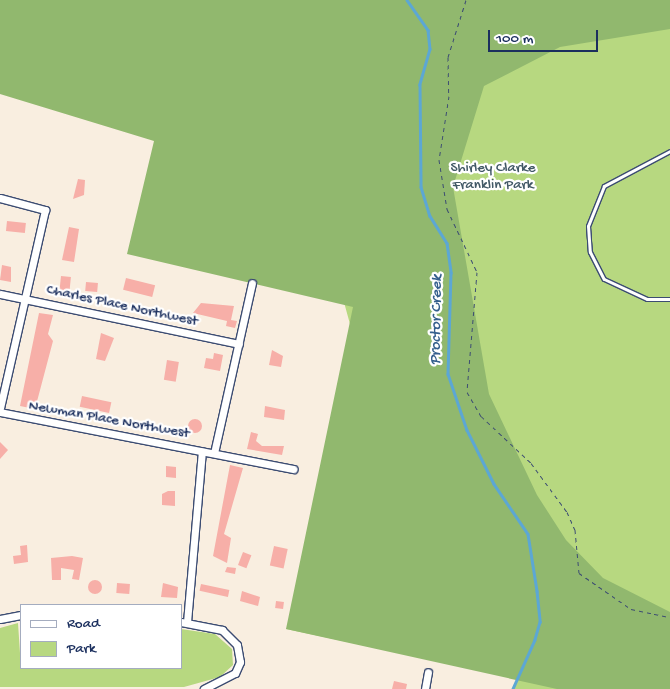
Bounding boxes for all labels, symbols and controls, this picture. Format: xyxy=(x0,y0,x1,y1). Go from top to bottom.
scale bar xyxy=(490,20,600,52)
text: 100 m xyxy=(496,30,533,48)
park label: Shirley Clarke Franklin Park xyxy=(450,159,536,194)
water label: Proctor Creek xyxy=(428,275,448,365)
street label: Charles Place Northwest xyxy=(45,281,199,331)
street label: Newman Place Northwest xyxy=(27,397,191,443)
legend xyxy=(20,604,182,669)
text: Road xyxy=(67,615,100,633)
text: Park xyxy=(67,640,96,658)

